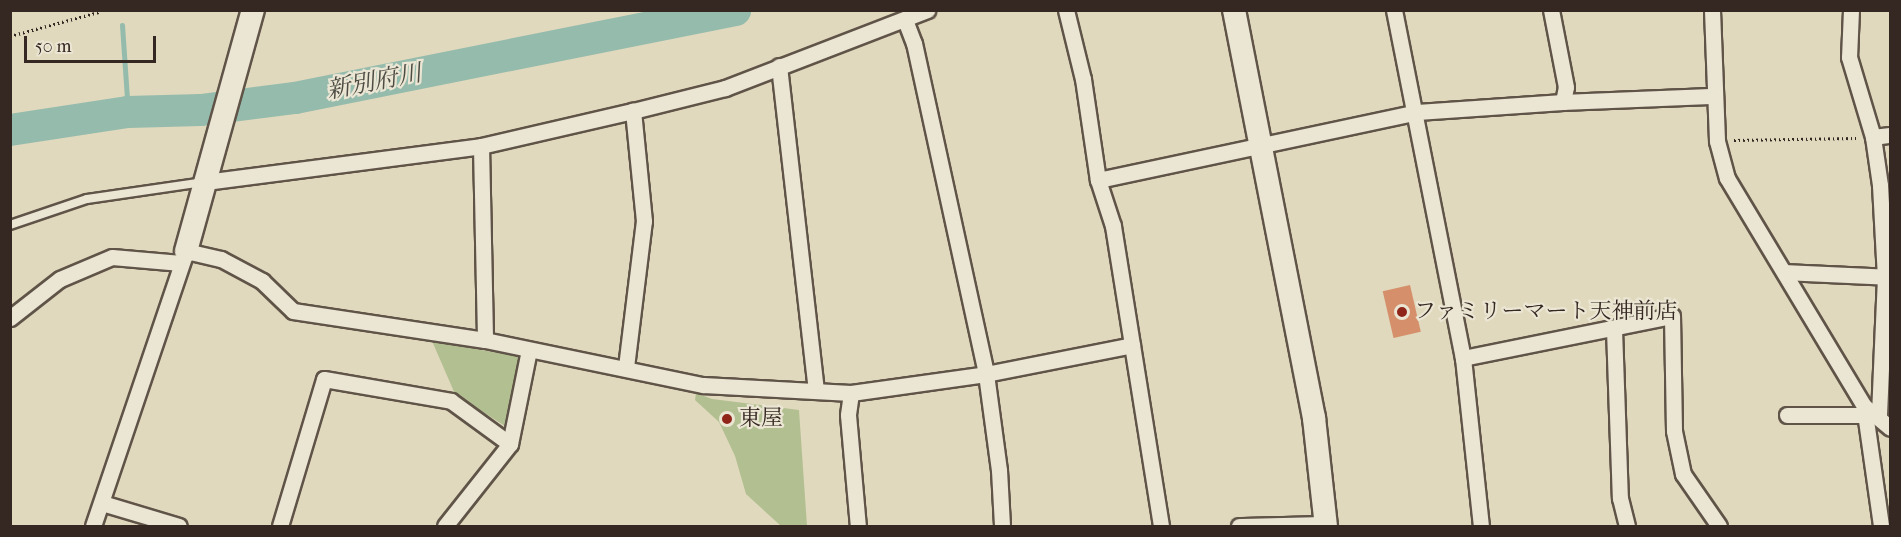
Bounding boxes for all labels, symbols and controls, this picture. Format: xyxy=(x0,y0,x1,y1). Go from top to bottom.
scale bar xyxy=(27,24,159,62)
text: 50 m xyxy=(35,36,71,57)
water label: 新別府川 xyxy=(324,59,424,105)
place label: ファミリーマート天神前店 xyxy=(1414,299,1678,325)
marker: ファミリーマート天神前店 xyxy=(1395,305,1409,319)
place label: 東屋 xyxy=(739,406,783,432)
marker: 東屋 xyxy=(720,412,734,426)

